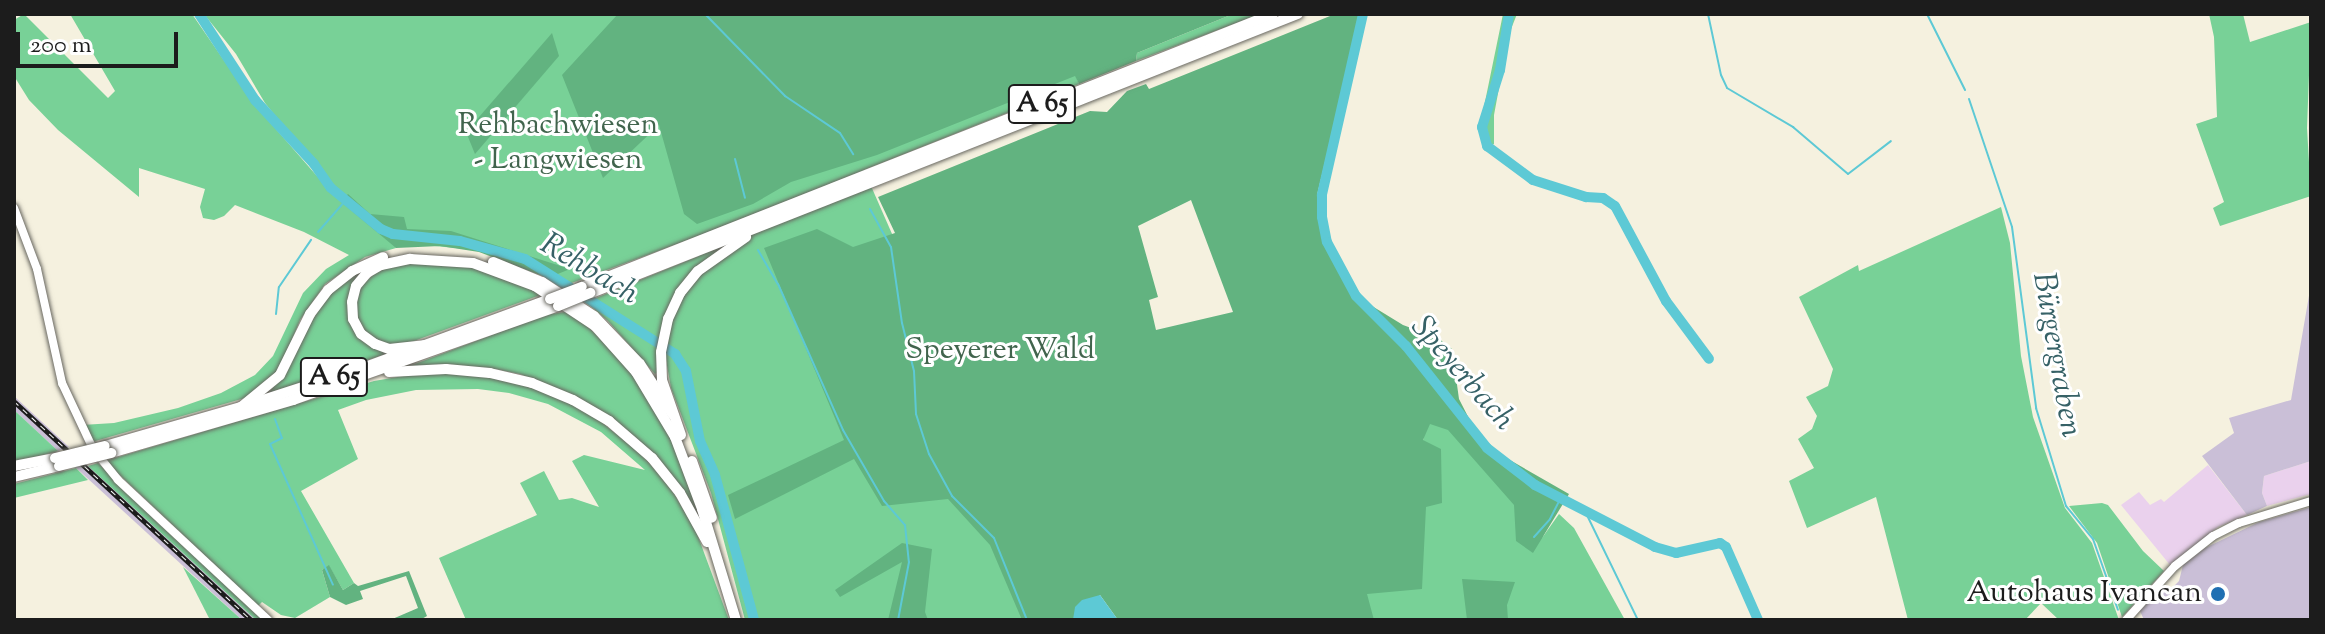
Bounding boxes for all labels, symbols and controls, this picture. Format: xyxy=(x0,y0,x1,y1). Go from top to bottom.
scale bar xyxy=(20,16,182,66)
text: 200 m xyxy=(30,29,92,63)
road number: A 65 xyxy=(1006,80,1078,128)
park label: Rehbachwiesen - Langwiesen xyxy=(458,108,658,178)
water label: Rehbach xyxy=(533,226,645,314)
water label: Bürgergraben xyxy=(2023,270,2089,440)
water label: Speyerbach xyxy=(1402,309,1522,439)
park label: Speyerer Wald xyxy=(905,333,1095,369)
road number: A 65 xyxy=(298,353,370,401)
place label: Autohaus Ivancan xyxy=(1966,576,2202,612)
marker: Autohaus Ivancan xyxy=(2209,585,2227,603)

